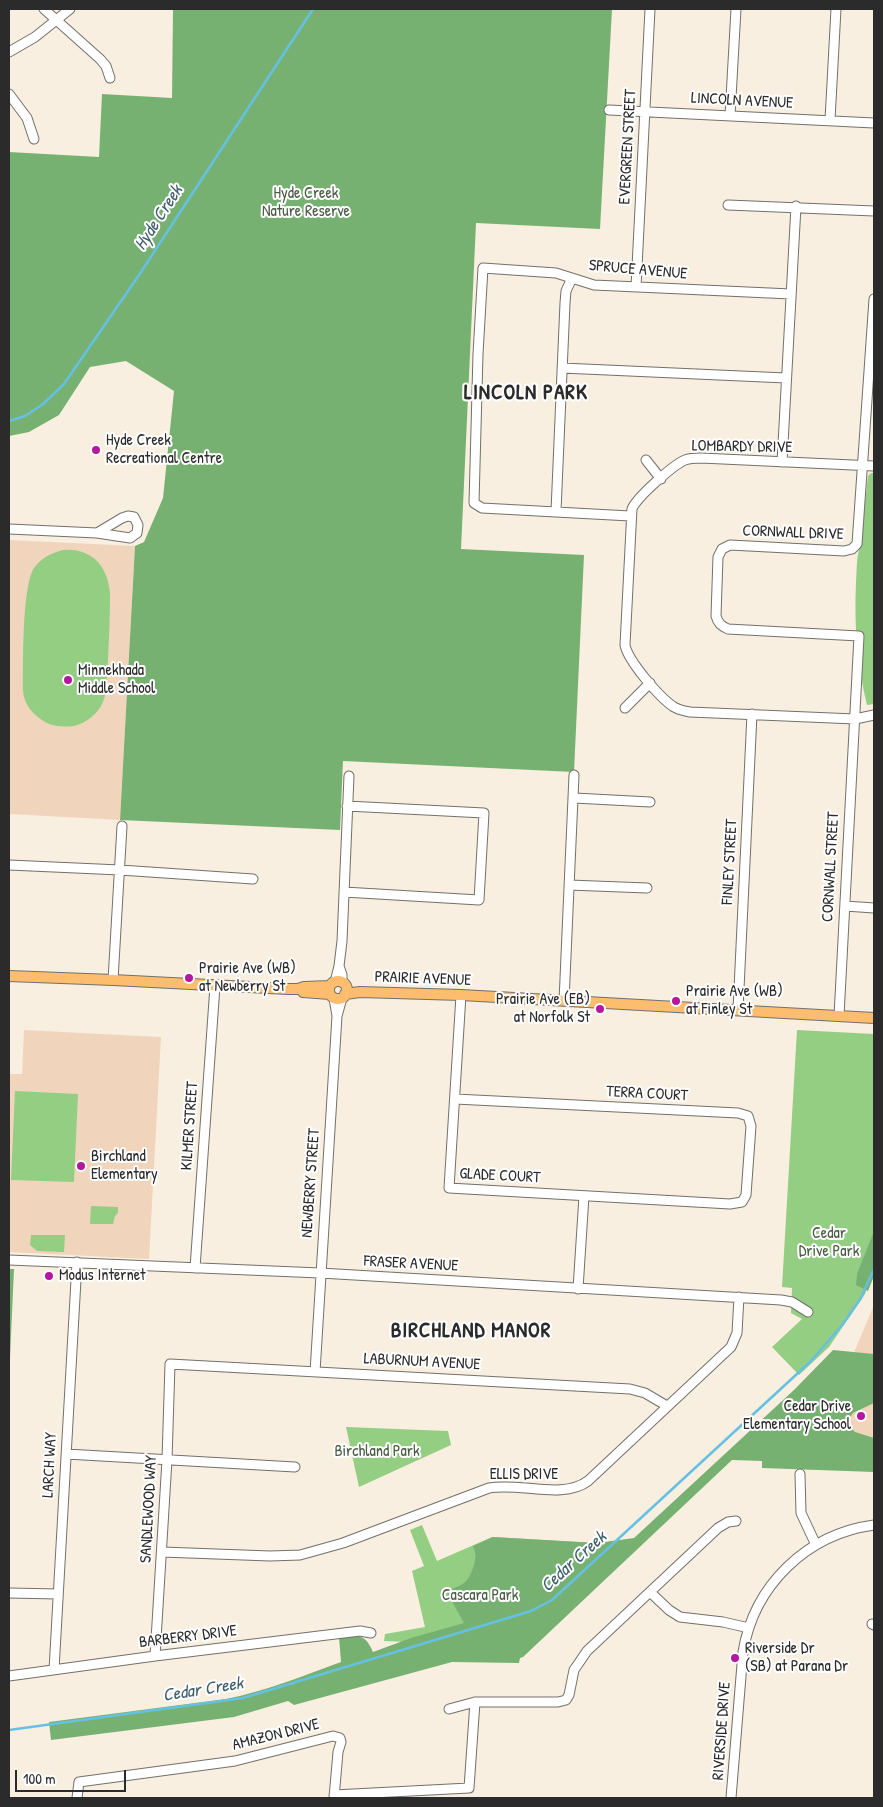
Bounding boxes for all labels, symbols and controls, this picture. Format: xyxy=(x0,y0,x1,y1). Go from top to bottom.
street label: EVERGREEN STREET xyxy=(615,89,641,205)
street label: LINCOLN AVENUE xyxy=(690,89,794,113)
water label: Hyde Creek xyxy=(130,182,188,254)
park label: Hyde Creek Nature Reserve xyxy=(262,184,350,222)
street label: SPRUCE AVENUE xyxy=(588,256,688,284)
district label: LINCOLN PARK xyxy=(463,380,589,406)
place label: Hyde Creek Recreational Centre xyxy=(106,431,222,469)
street label: LOMBARDY DRIVE xyxy=(692,437,792,457)
marker: Hyde Creek Recreational Centre xyxy=(90,444,102,456)
street label: CORNWALL DRIVE xyxy=(742,522,844,544)
place label: Minnekhada Middle School xyxy=(78,661,155,699)
marker: Minnekhada Middle School xyxy=(62,674,74,686)
street label: CORNWALL STREET xyxy=(819,811,843,923)
street label: FINLEY STREET xyxy=(718,819,742,905)
place label: Prairie Ave (WB) at Newberry St xyxy=(199,959,296,997)
street label: PRAIRIE AVENUE xyxy=(374,968,472,990)
marker: Prairie Ave (WB) at Newberry St xyxy=(183,972,195,984)
place label: Prairie Ave (WB) at Finley St xyxy=(686,982,783,1020)
place label: Prairie Ave (EB) at Norfolk St xyxy=(496,990,590,1028)
marker: Prairie Ave (WB) at Finley St xyxy=(670,995,682,1007)
marker: Prairie Ave (EB) at Norfolk St xyxy=(594,1003,606,1015)
street label: KILMER STREET xyxy=(177,1081,203,1171)
street label: TERRA COURT xyxy=(606,1082,688,1106)
street label: NEWBERRY STREET xyxy=(298,1128,324,1238)
place label: Birchland Elementary xyxy=(91,1147,158,1185)
marker: Birchland Elementary xyxy=(75,1160,87,1172)
street label: GLADE COURT xyxy=(459,1164,541,1188)
park label: Cedar Drive Park xyxy=(799,1224,859,1262)
street label: FRASER AVENUE xyxy=(363,1252,459,1276)
place label: Modus Internet xyxy=(59,1266,146,1286)
marker: Modus Internet xyxy=(43,1270,55,1282)
district label: BIRCHLAND MANOR xyxy=(389,1318,553,1344)
street label: LABURNUM AVENUE xyxy=(363,1349,481,1375)
place label: Cedar Drive Elementary School xyxy=(743,1397,851,1435)
marker: Cedar Drive Elementary School xyxy=(855,1410,867,1422)
street label: LARCH WAY xyxy=(39,1432,61,1498)
park label: Birchland Park xyxy=(334,1442,420,1462)
street label: SANDLEWOOD WAY xyxy=(137,1455,161,1563)
street label: ELLIS DRIVE xyxy=(490,1465,558,1485)
water label: Cedar Creek xyxy=(537,1527,611,1597)
park label: Cascara Park xyxy=(442,1586,518,1606)
street label: BARBERRY DRIVE xyxy=(138,1621,238,1653)
place label: Riverside Dr (SB) at Parana Dr xyxy=(745,1639,848,1677)
marker: Riverside Dr (SB) at Parana Dr xyxy=(729,1652,741,1664)
water label: Cedar Creek xyxy=(161,1673,245,1707)
street label: RIVERSIDE DRIVE xyxy=(709,1681,735,1781)
street label: AMAZON DRIVE xyxy=(230,1715,322,1755)
scale bar xyxy=(18,1760,129,1792)
text: 100 m xyxy=(23,1768,56,1789)

